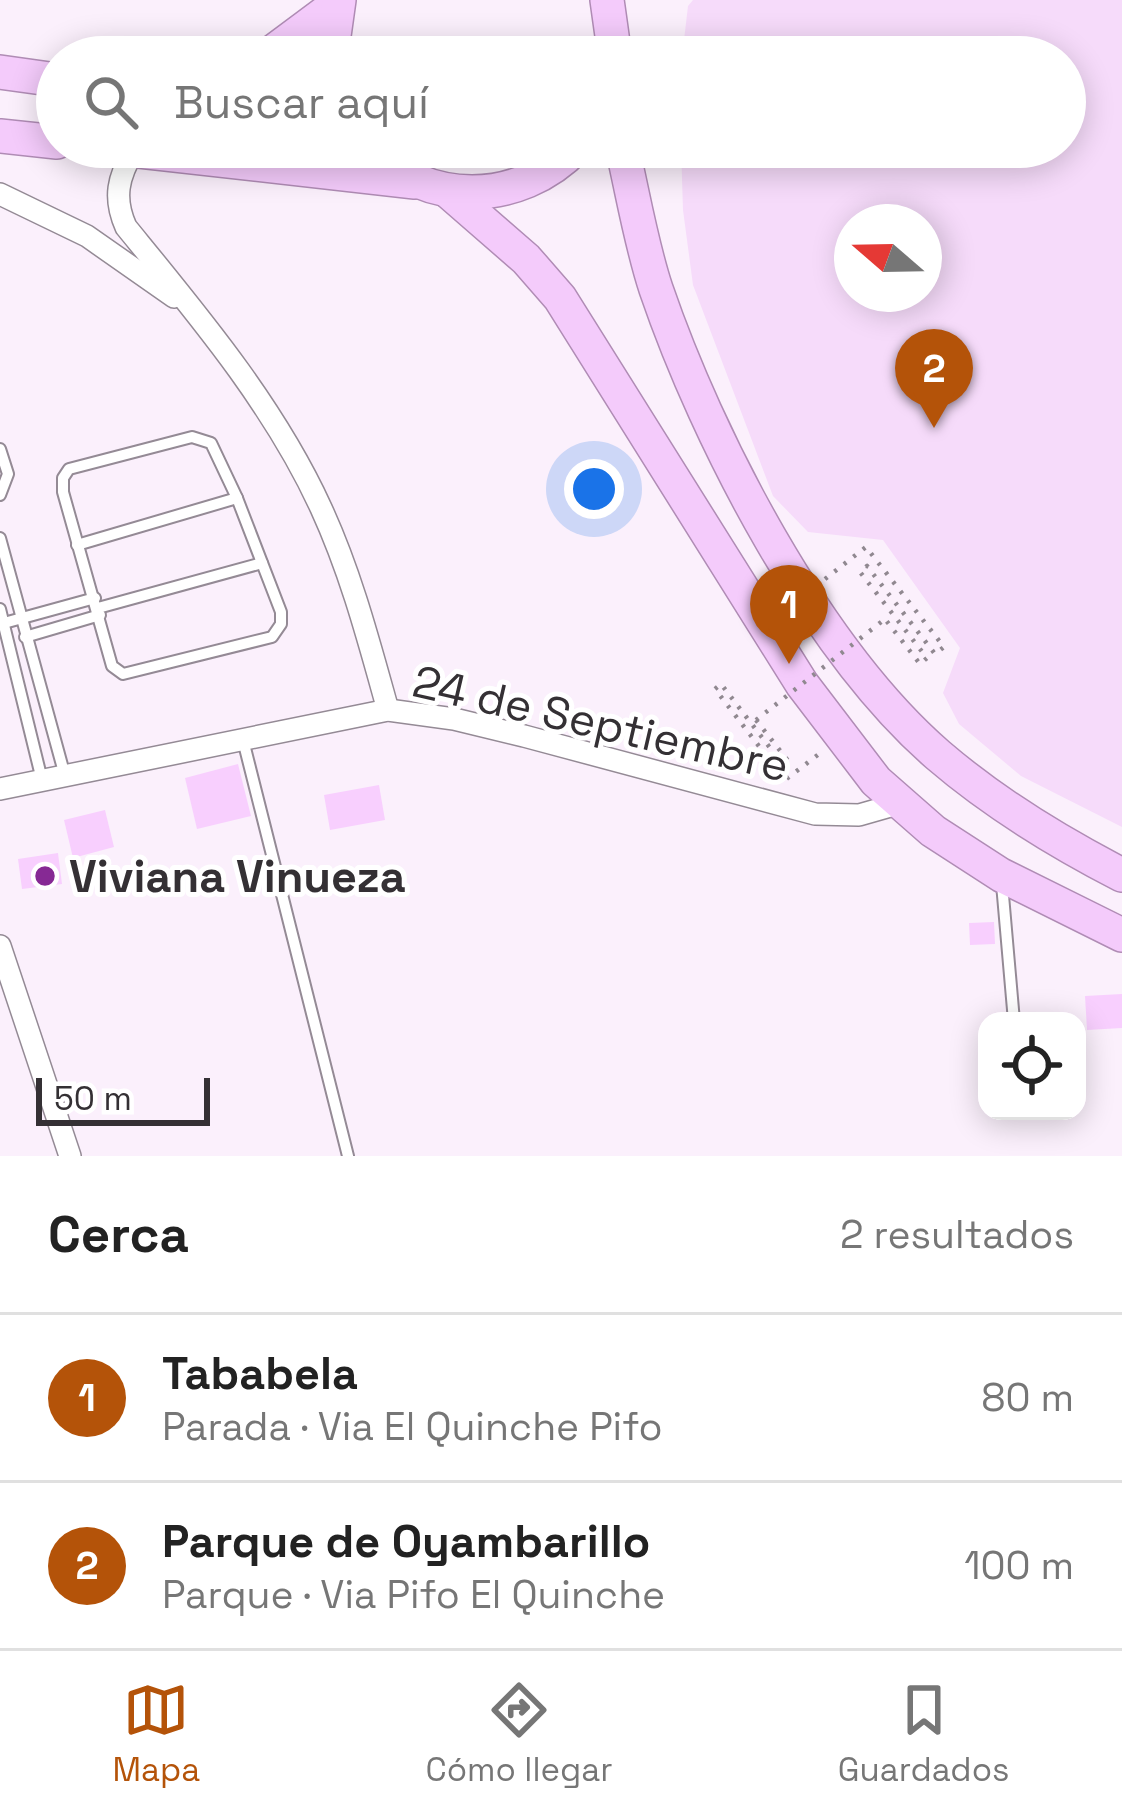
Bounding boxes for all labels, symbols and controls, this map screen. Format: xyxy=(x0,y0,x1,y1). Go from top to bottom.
search box xyxy=(36,36,1086,168)
icon: search xyxy=(78,69,144,135)
text: Buscar aquí xyxy=(174,74,429,131)
north arrow xyxy=(834,204,942,312)
pin: 2 xyxy=(895,329,973,428)
your location xyxy=(564,459,624,519)
pin: 1 xyxy=(750,565,828,664)
street label: 24 de Septiembre xyxy=(407,653,794,794)
place label: Viviana Vinueza xyxy=(69,848,406,905)
marker: Viviana Vinueza xyxy=(32,863,58,889)
map controls xyxy=(978,1012,1086,1120)
button: locate xyxy=(978,1012,1086,1120)
scale bar xyxy=(36,1072,210,1125)
text: 50 m xyxy=(54,1078,132,1120)
text: Cerca xyxy=(48,1202,189,1267)
text: 2 resultados xyxy=(840,1210,1074,1259)
text: Tababela xyxy=(162,1345,358,1402)
text: 1 xyxy=(78,1373,96,1422)
text: 80 m xyxy=(981,1373,1074,1422)
text: Parada · Via El Quinche Pifo xyxy=(162,1402,663,1451)
text: Parque de Oyambarillo xyxy=(162,1513,650,1570)
text: 2 xyxy=(75,1541,99,1590)
text: 100 m xyxy=(964,1541,1074,1590)
text: Parque · Via Pifo El Quinche xyxy=(162,1570,665,1619)
tab: Mapa xyxy=(113,1677,200,1791)
tab: Cómo llegar xyxy=(425,1677,613,1791)
tab: Guardados xyxy=(838,1677,1009,1791)

